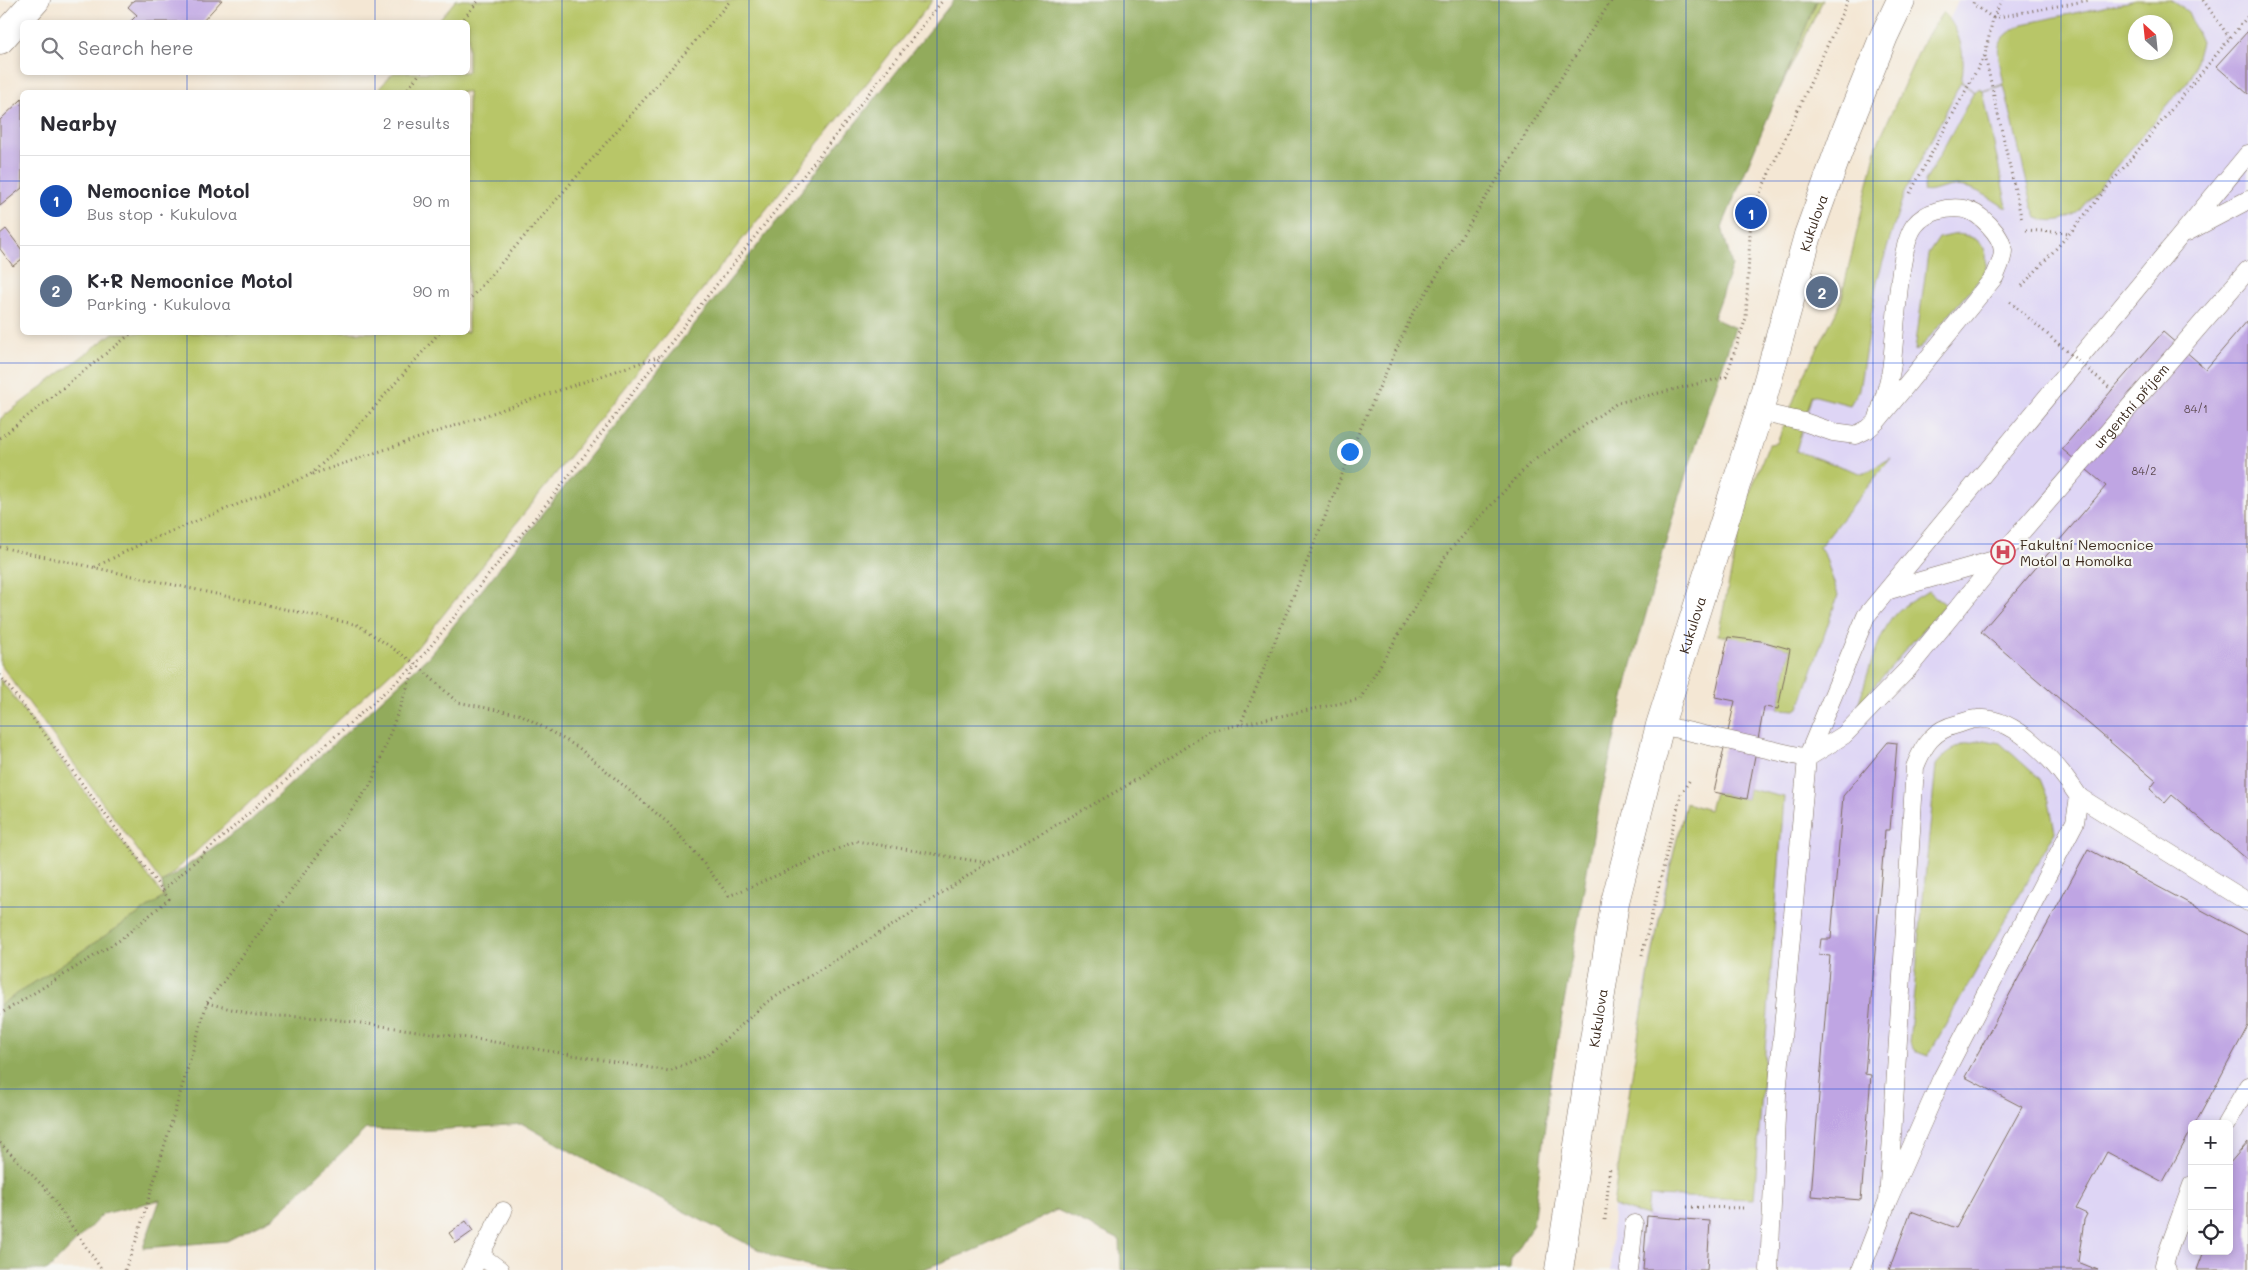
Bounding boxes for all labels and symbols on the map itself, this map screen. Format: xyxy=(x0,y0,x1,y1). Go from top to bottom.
north arrow xyxy=(2128,15,2173,60)
street label: Kukulova xyxy=(1794,192,1832,253)
pin: 1 xyxy=(1735,194,1767,232)
pin: 2 xyxy=(1806,273,1838,311)
street label: urgentní příjem xyxy=(2089,359,2173,452)
house number: 84/1 xyxy=(2184,401,2208,416)
your location xyxy=(1337,439,1363,465)
house number: 84/2 xyxy=(2131,463,2157,478)
place label: Fakultní Nemocnice Motol a Homolka xyxy=(2020,535,2154,570)
hospital icon: Fakultní Nemocnice Motol a Homolka xyxy=(1990,539,2016,565)
street label: Kukulova xyxy=(1674,594,1710,656)
street label: Kukulova xyxy=(1584,987,1611,1049)

